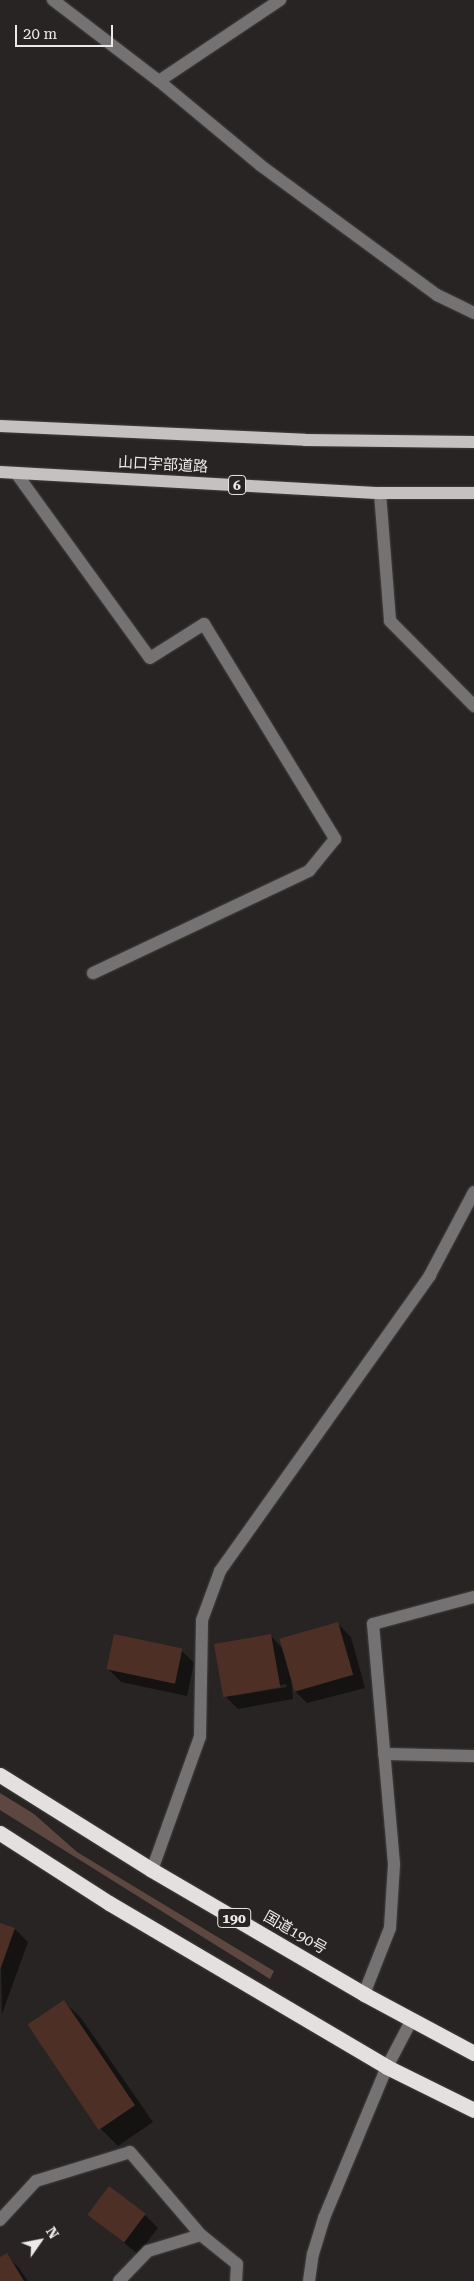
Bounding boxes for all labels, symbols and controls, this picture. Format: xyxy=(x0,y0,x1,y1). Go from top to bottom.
scale bar xyxy=(18,15,115,47)
text: 20 m xyxy=(23,25,57,43)
street label: 山口宇部道路 xyxy=(118,454,208,476)
road number: 6 xyxy=(227,474,247,496)
road number: 190 xyxy=(216,1906,252,1930)
street label: 国道190号 xyxy=(260,1908,330,1958)
north arrow xyxy=(15,2216,65,2266)
text: N xyxy=(43,2224,62,2242)

